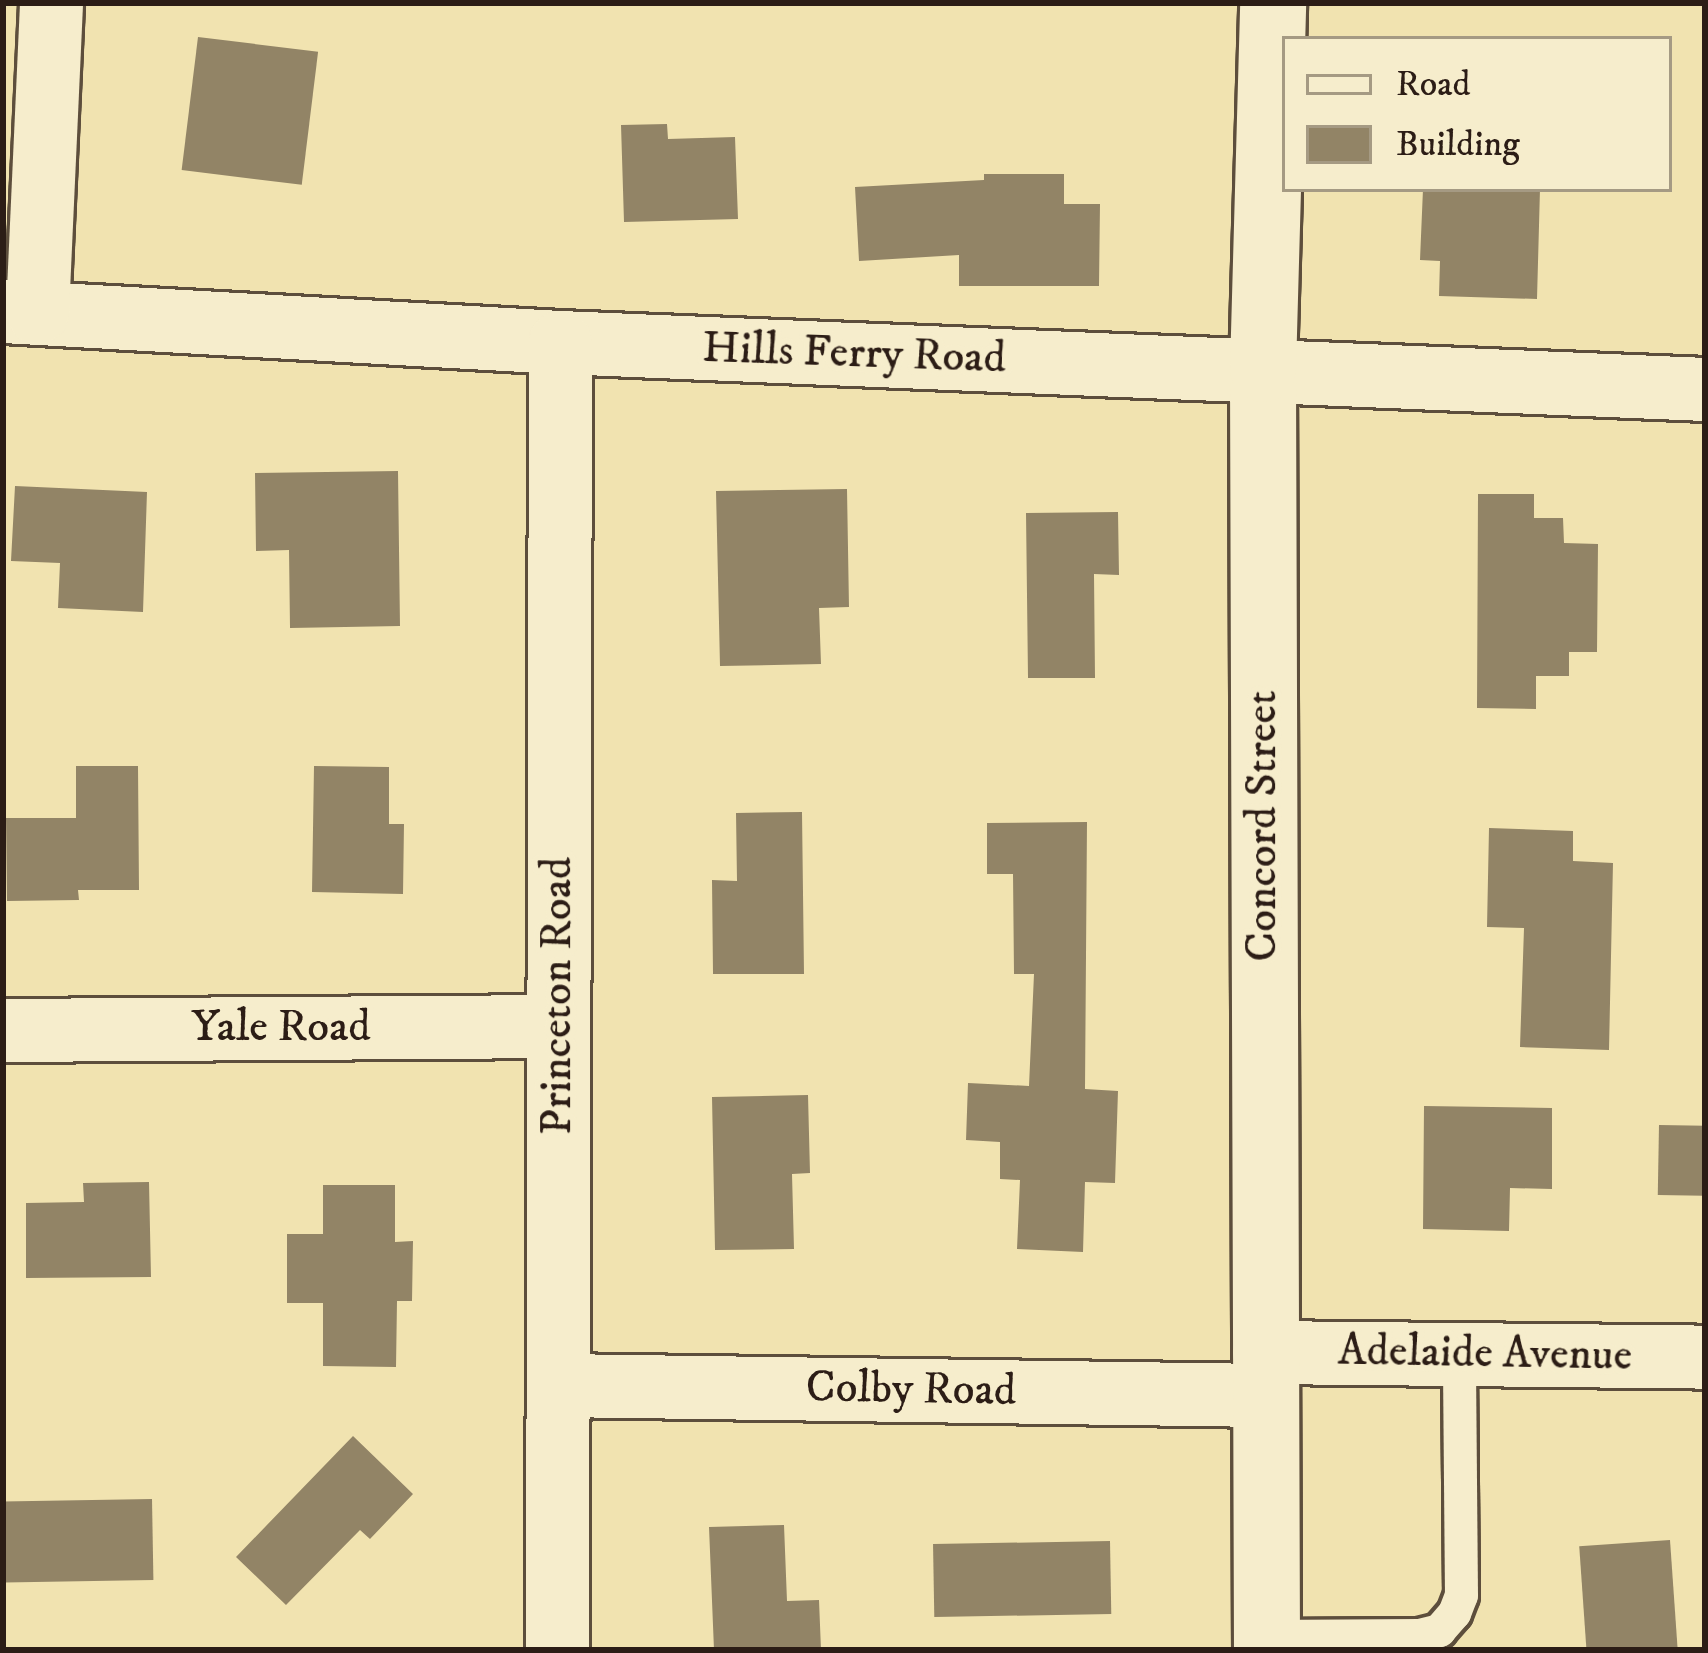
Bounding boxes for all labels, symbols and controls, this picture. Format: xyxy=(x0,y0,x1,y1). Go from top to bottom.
legend xyxy=(1282,36,1672,192)
text: Road xyxy=(1396,62,1471,107)
text: Building xyxy=(1396,122,1520,167)
street label: Hills Ferry Road xyxy=(701,322,1007,386)
street label: Concord Street xyxy=(1236,690,1290,962)
street label: Princeton Road xyxy=(531,857,585,1135)
street label: Yale Road xyxy=(191,1001,371,1055)
street label: Adelaide Avenue xyxy=(1337,1324,1633,1384)
street label: Colby Road xyxy=(805,1361,1017,1419)

